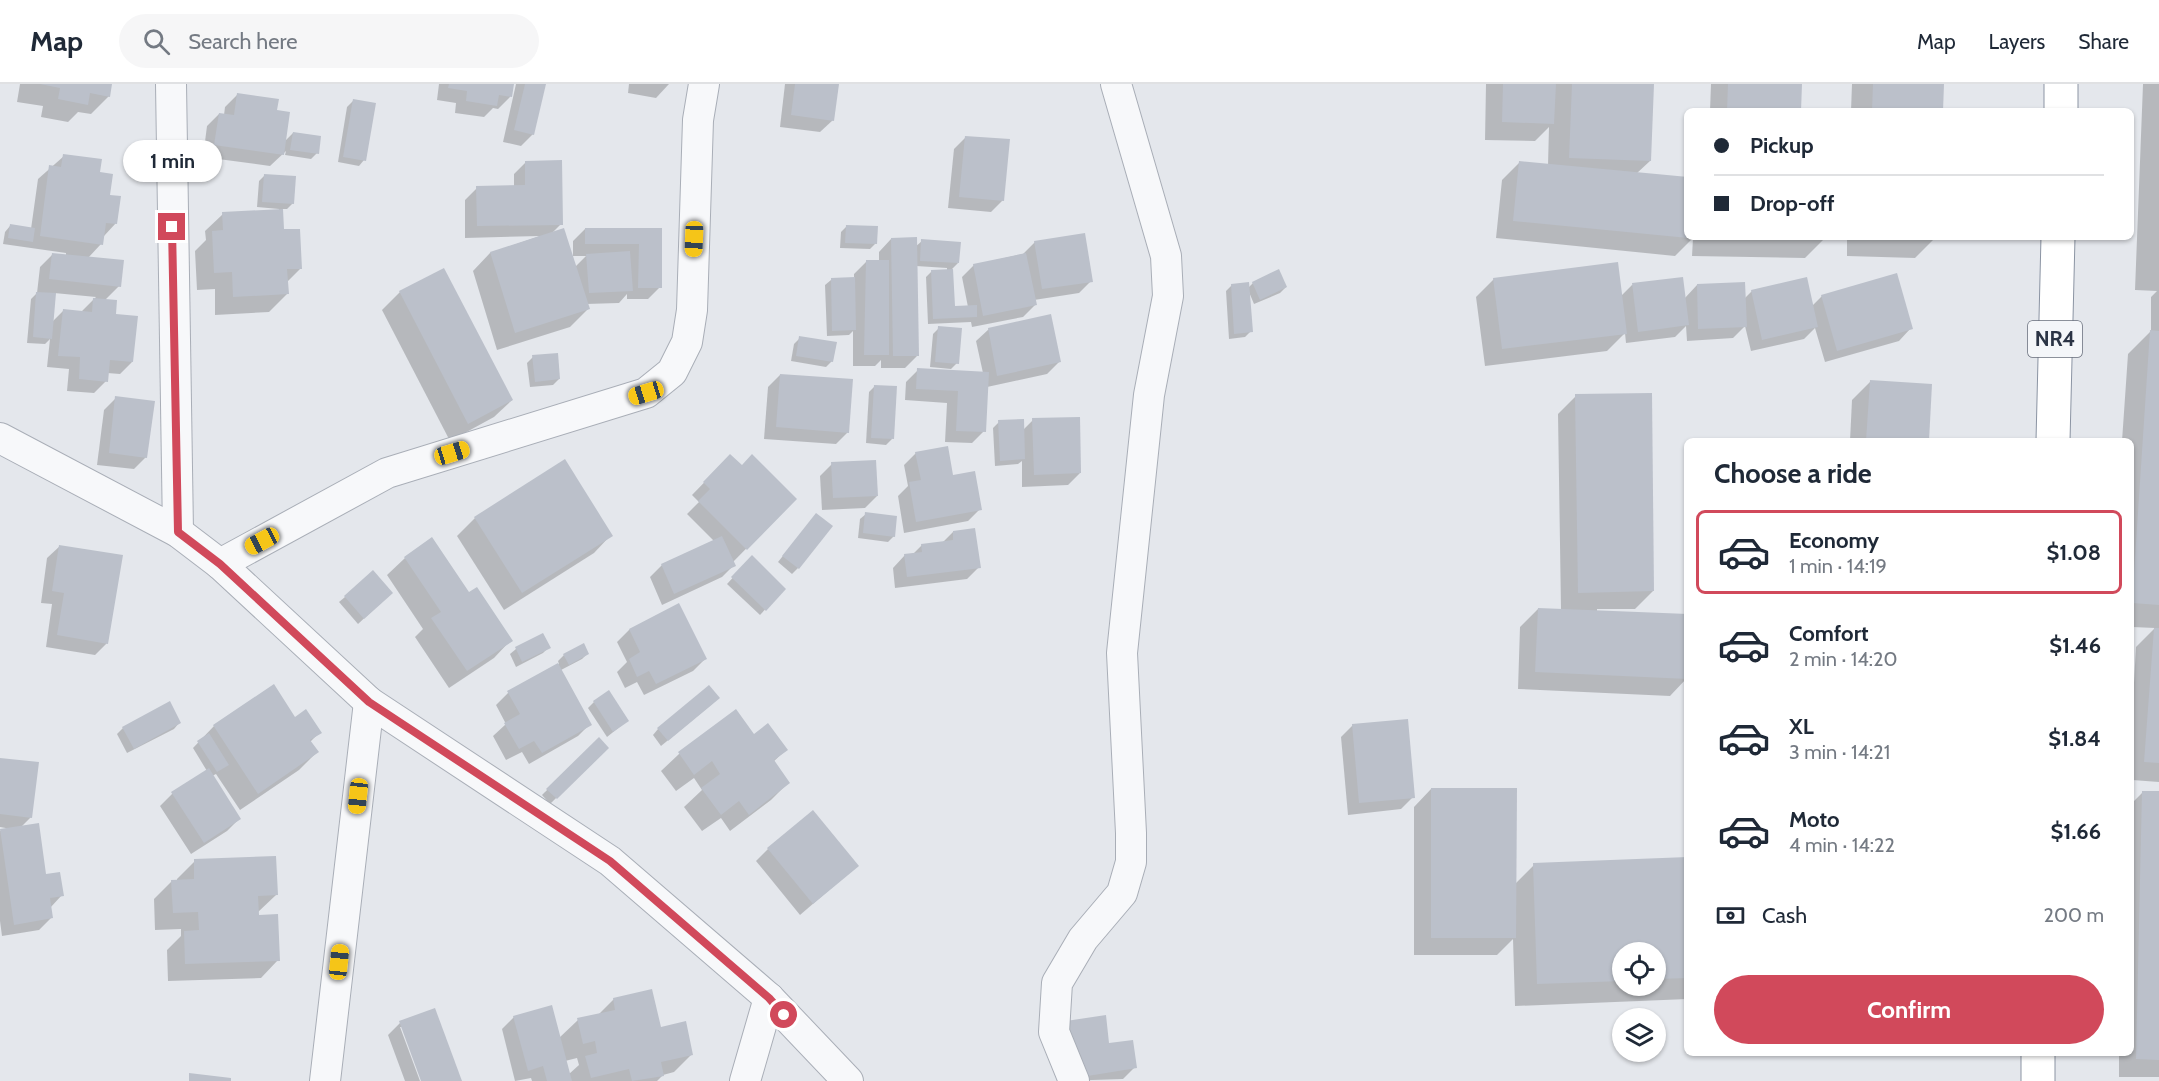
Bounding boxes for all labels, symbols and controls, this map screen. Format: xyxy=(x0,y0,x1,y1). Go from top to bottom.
search box xyxy=(119,14,539,68)
text: Map xyxy=(30,24,83,58)
icon: search xyxy=(140,25,173,58)
text: Search here xyxy=(188,28,297,55)
text: Map xyxy=(1917,29,1956,54)
text: Layers xyxy=(1989,29,2045,54)
text: Share xyxy=(2078,29,2129,54)
text: Pickup xyxy=(1750,132,1814,159)
callout: 1 min xyxy=(122,140,222,182)
text: 1 min xyxy=(150,149,195,173)
text: Drop-off xyxy=(1750,190,1834,217)
route end xyxy=(158,213,185,240)
car xyxy=(684,221,704,257)
road number: NR4 xyxy=(2028,321,2082,357)
car xyxy=(626,379,666,407)
car xyxy=(432,439,472,467)
text: Choose a ride xyxy=(1714,457,1872,490)
car xyxy=(242,525,282,557)
icon: car xyxy=(1717,525,1771,579)
text: Economy xyxy=(1789,527,1879,554)
text: $1.08 xyxy=(2047,539,2101,566)
text: 1 min · 14:19 xyxy=(1789,554,1887,578)
icon: car xyxy=(1717,618,1771,672)
text: Comfort xyxy=(1789,620,1868,647)
text: $1.46 xyxy=(2049,632,2101,659)
text: 2 min · 14:20 xyxy=(1789,647,1897,671)
icon: car xyxy=(1717,711,1771,765)
text: XL xyxy=(1789,713,1814,740)
text: $1.84 xyxy=(2048,725,2101,752)
text: 3 min · 14:21 xyxy=(1789,740,1890,764)
car xyxy=(347,777,369,815)
icon: car xyxy=(1717,804,1771,858)
text: Moto xyxy=(1789,806,1840,833)
text: $1.66 xyxy=(2051,818,2101,845)
text: 4 min · 14:22 xyxy=(1789,833,1895,857)
icon: cash xyxy=(1714,899,1747,932)
text: Cash xyxy=(1762,902,1807,929)
text: 200 m xyxy=(2044,903,2104,927)
map controls xyxy=(1612,942,1666,1062)
button: locate xyxy=(1612,942,1666,996)
car xyxy=(328,943,350,981)
button: Confirm xyxy=(1714,975,2104,1044)
route start xyxy=(770,1001,797,1028)
button: layers xyxy=(1612,1008,1666,1062)

